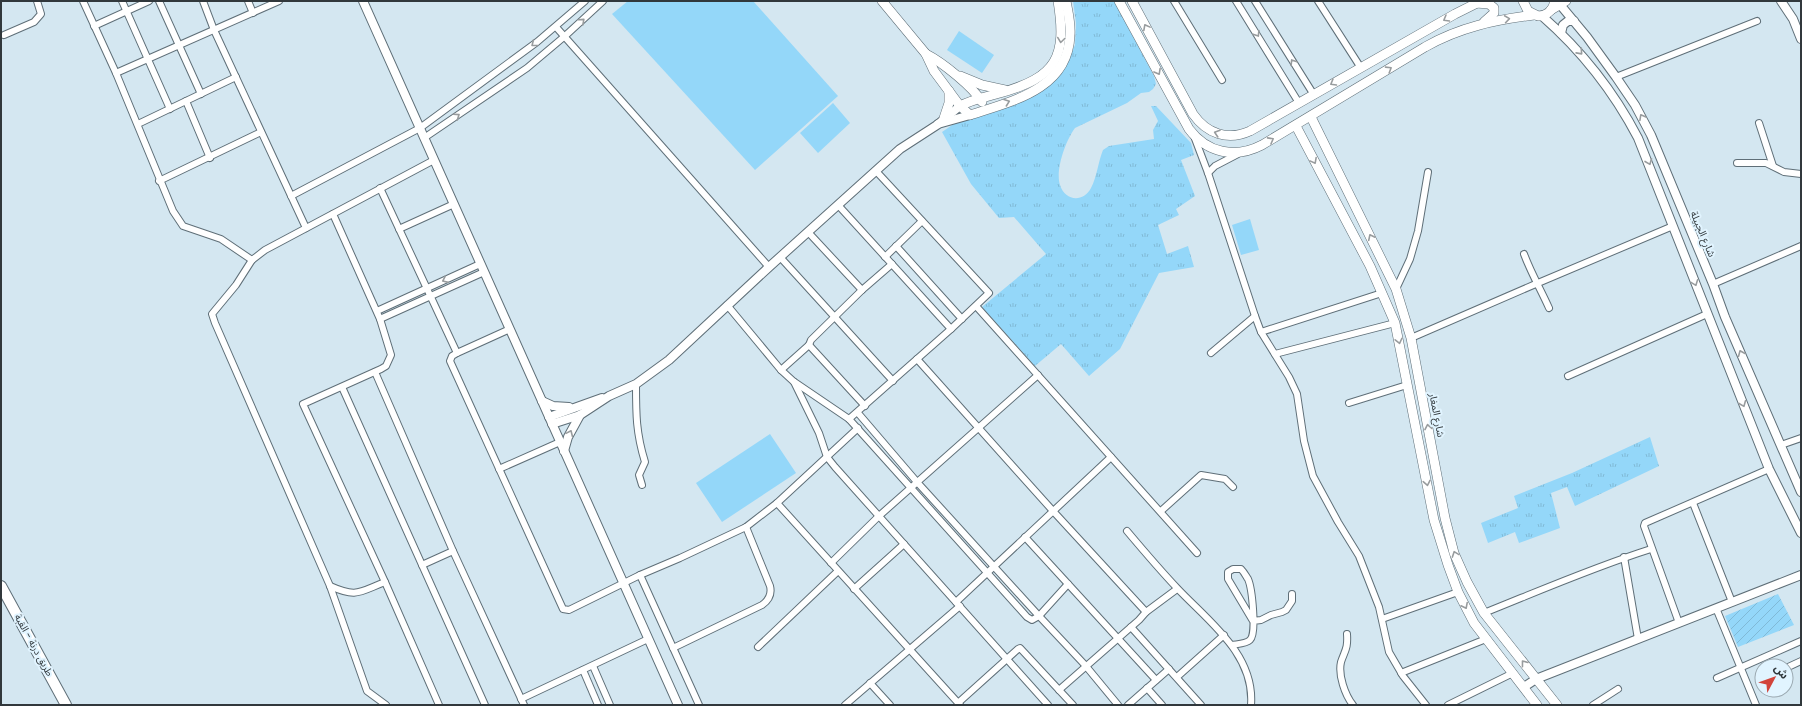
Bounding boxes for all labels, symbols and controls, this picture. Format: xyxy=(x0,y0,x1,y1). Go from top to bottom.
one-way arrow xyxy=(1443,14,1450,21)
one-way arrow xyxy=(1504,15,1510,24)
one-way arrow xyxy=(577,18,585,26)
one-way arrow xyxy=(1144,24,1151,32)
one-way arrow xyxy=(1252,30,1259,37)
one-way arrow xyxy=(1057,37,1066,43)
one-way arrow xyxy=(531,40,538,47)
one-way arrow xyxy=(1575,47,1583,55)
one-way arrow xyxy=(1290,59,1298,66)
one-way arrow xyxy=(1385,67,1392,74)
one-way arrow xyxy=(1153,68,1160,75)
one-way arrow xyxy=(1330,79,1337,86)
one-way arrow xyxy=(1003,99,1010,107)
one-way arrow xyxy=(452,114,459,121)
one-way arrow xyxy=(1639,114,1646,121)
one-way arrow xyxy=(1214,129,1221,138)
one-way arrow xyxy=(1267,137,1274,145)
one-way arrow xyxy=(1309,157,1317,164)
one-way arrow xyxy=(1644,158,1652,165)
street label: شارع الجبيلة xyxy=(1687,209,1719,259)
one-way arrow xyxy=(1368,234,1376,241)
one-way arrow xyxy=(442,275,449,283)
one-way arrow xyxy=(1691,280,1699,287)
one-way arrow xyxy=(1394,338,1402,344)
one-way arrow xyxy=(1738,350,1746,357)
street label: شارع المغار xyxy=(1425,391,1449,439)
one-way arrow xyxy=(1739,401,1747,408)
one-way arrow xyxy=(1424,424,1433,430)
one-way arrow xyxy=(565,429,573,437)
one-way arrow xyxy=(1422,479,1430,486)
one-way arrow xyxy=(1452,551,1460,558)
one-way arrow xyxy=(1460,602,1468,609)
street label: طريق درنة - القبة xyxy=(11,611,57,679)
north arrow xyxy=(1754,658,1794,698)
one-way arrow xyxy=(1522,661,1529,668)
text: ش xyxy=(1771,661,1793,682)

